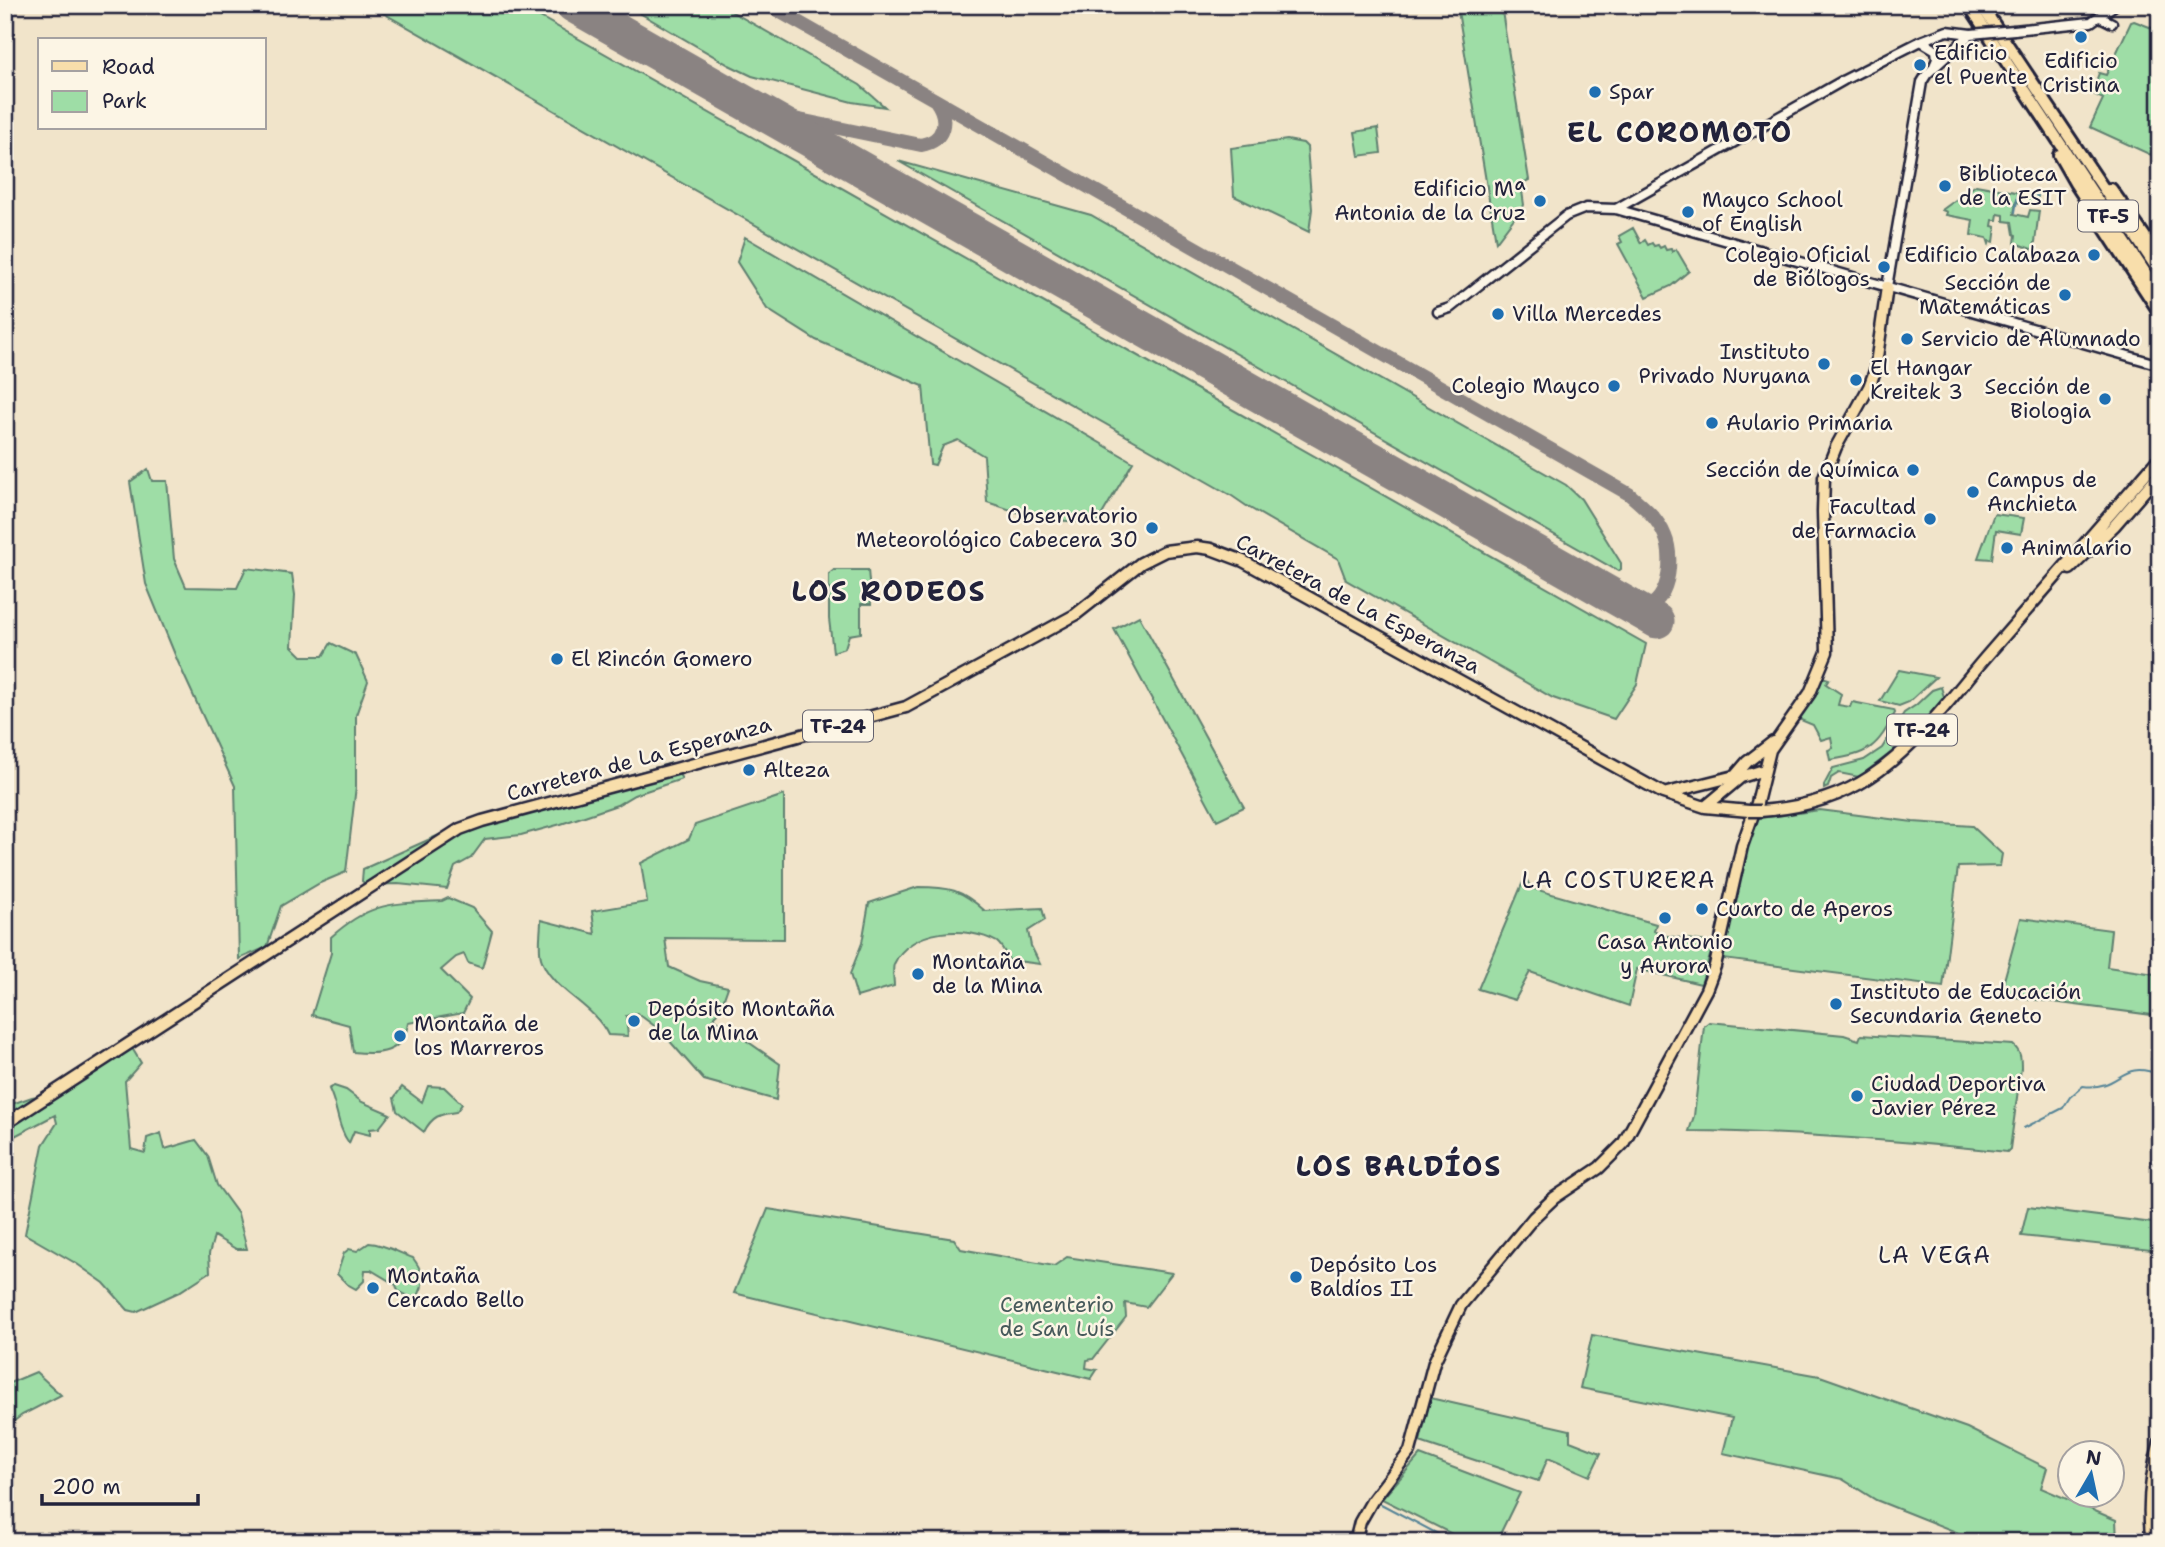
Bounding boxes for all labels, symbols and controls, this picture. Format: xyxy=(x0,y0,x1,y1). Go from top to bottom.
marker: Edificio Cristina xyxy=(2073,29,2089,45)
legend xyxy=(38,38,266,130)
place label: Edificio el Puente xyxy=(1934,39,2028,91)
place label: Edificio Cristina xyxy=(2042,47,2120,99)
text: Road xyxy=(102,53,155,81)
marker: Edificio el Puente xyxy=(1912,57,1928,73)
place label: Spar xyxy=(1609,78,1655,106)
marker: Spar xyxy=(1587,84,1603,100)
text: Park xyxy=(102,87,147,115)
district label: EL COROMOTO xyxy=(1567,113,1793,151)
place label: Biblioteca de la ESIT xyxy=(1959,160,2067,212)
place label: Edificio Mª Antonia de la Cruz xyxy=(1334,175,1526,227)
marker: Biblioteca de la ESIT xyxy=(1937,178,1953,194)
place label: Mayco School of English xyxy=(1702,186,1843,238)
marker: Edificio Mª Antonia de la Cruz xyxy=(1532,193,1548,209)
road number: TF-5 xyxy=(2078,200,2138,232)
marker: Mayco School of English xyxy=(1680,204,1696,220)
place label: Colegio Oficial de Biólogos xyxy=(1725,241,1871,293)
place label: Edificio Calabaza xyxy=(1904,241,2080,269)
marker: Edificio Calabaza xyxy=(2086,247,2102,263)
marker: Colegio Oficial de Biólogos xyxy=(1876,259,1892,275)
place label: Sección de Matemáticas xyxy=(1919,269,2051,321)
marker: Sección de Matemáticas xyxy=(2057,287,2073,303)
place label: Villa Mercedes xyxy=(1512,300,1662,328)
marker: Villa Mercedes xyxy=(1490,306,1506,322)
place label: Servicio de Alumnado xyxy=(1921,325,2141,353)
marker: Servicio de Alumnado xyxy=(1899,331,1915,347)
place label: Instituto Privado Nuryana xyxy=(1639,338,1810,390)
place label: El Hangar Kreitek 3 xyxy=(1870,354,1973,406)
marker: Instituto Privado Nuryana xyxy=(1816,356,1832,372)
place label: Colegio Mayco xyxy=(1451,372,1600,400)
marker: El Hangar Kreitek 3 xyxy=(1848,372,1864,388)
place label: Sección de Biologia xyxy=(1985,373,2091,425)
marker: Colegio Mayco xyxy=(1606,378,1622,394)
marker: Sección de Biologia xyxy=(2097,391,2113,407)
place label: Aulario Primaria xyxy=(1726,409,1893,437)
marker: Aulario Primaria xyxy=(1704,415,1720,431)
place label: Sección de Química xyxy=(1706,456,1899,484)
marker: Sección de Química xyxy=(1905,462,1921,478)
place label: Campus de Anchieta xyxy=(1987,466,2097,518)
marker: Campus de Anchieta xyxy=(1965,484,1981,500)
place label: Facultad de Farmacia xyxy=(1791,493,1916,545)
place label: Observatorio Meteorológico Cabecera 30 xyxy=(856,502,1138,554)
marker: Facultad de Farmacia xyxy=(1922,511,1938,527)
marker: Observatorio Meteorológico Cabecera 30 xyxy=(1144,520,1160,536)
street label: Carretera de La Esperanza xyxy=(1231,528,1485,680)
place label: Animalario xyxy=(2021,534,2132,562)
marker: Animalario xyxy=(1999,540,2015,556)
district label: LOS RODEOS xyxy=(791,572,987,610)
place label: El Rincón Gomero xyxy=(571,645,752,673)
marker: El Rincón Gomero xyxy=(549,651,565,667)
street label: Carretera de La Esperanza xyxy=(504,710,774,808)
road number: TF-24 xyxy=(803,710,873,741)
road number: TF-24 xyxy=(1887,715,1957,746)
place label: Alteza xyxy=(763,756,830,784)
marker: Alteza xyxy=(741,762,757,778)
district label: LA COSTURERA xyxy=(1521,865,1717,895)
place label: Cuarto de Aperos xyxy=(1716,895,1893,923)
marker: Cuarto de Aperos xyxy=(1694,901,1710,917)
marker: Casa Antonio y Aurora xyxy=(1657,910,1673,926)
place label: Casa Antonio y Aurora xyxy=(1597,928,1733,980)
place label: Montaña de la Mina xyxy=(932,948,1042,1000)
marker: Montaña de la Mina xyxy=(910,966,926,982)
place label: Instituto de Educación Secundaria Geneto xyxy=(1850,978,2081,1030)
place label: Depósito Montaña de la Mina xyxy=(648,995,835,1047)
marker: Instituto de Educación Secundaria Geneto xyxy=(1828,996,1844,1012)
place label: Montaña de los Marreros xyxy=(414,1010,544,1062)
marker: Depósito Montaña de la Mina xyxy=(626,1013,642,1029)
marker: Montaña de los Marreros xyxy=(392,1028,408,1044)
place label: Ciudad Deportiva Javier Pérez xyxy=(1871,1070,2046,1122)
marker: Ciudad Deportiva Javier Pérez xyxy=(1849,1088,1865,1104)
district label: LOS BALDÍOS xyxy=(1296,1146,1502,1185)
district label: LA VEGA xyxy=(1878,1240,1992,1270)
place label: Depósito Los Baldíos II xyxy=(1310,1251,1438,1303)
place label: Montaña Cercado Bello xyxy=(387,1262,525,1314)
marker: Depósito Los Baldíos II xyxy=(1288,1269,1304,1285)
marker: Montaña Cercado Bello xyxy=(365,1280,381,1296)
park label: Cementerio de San Luís xyxy=(999,1291,1115,1343)
north arrow xyxy=(2056,1438,2126,1508)
text: N xyxy=(2084,1444,2103,1471)
scale bar xyxy=(42,1463,198,1507)
text: 200 m xyxy=(52,1473,121,1501)

